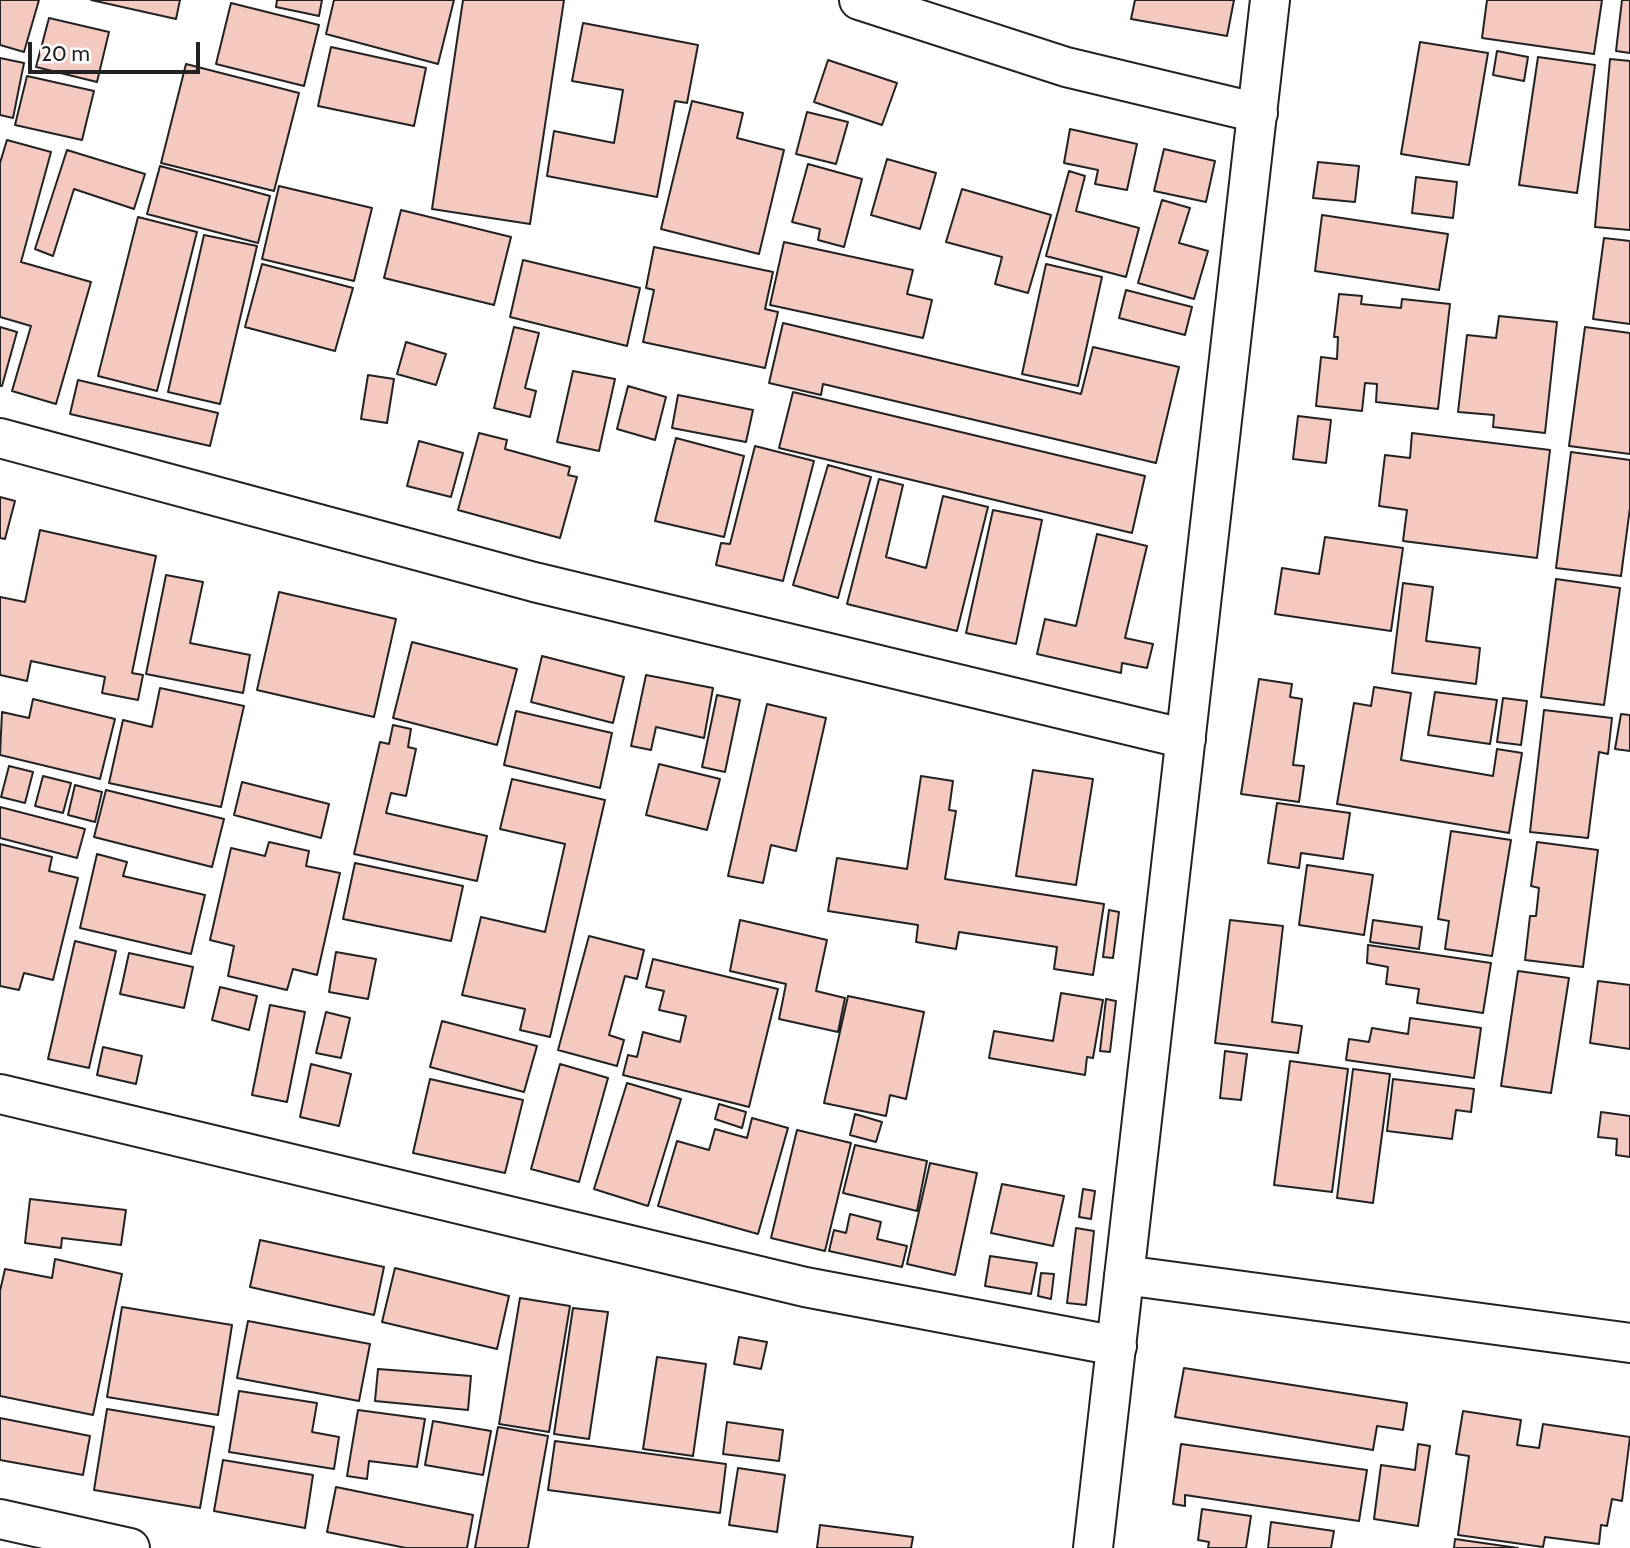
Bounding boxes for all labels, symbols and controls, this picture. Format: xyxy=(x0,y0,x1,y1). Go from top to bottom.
scale bar xyxy=(32,28,203,72)
text: 20 m xyxy=(41,41,90,66)

